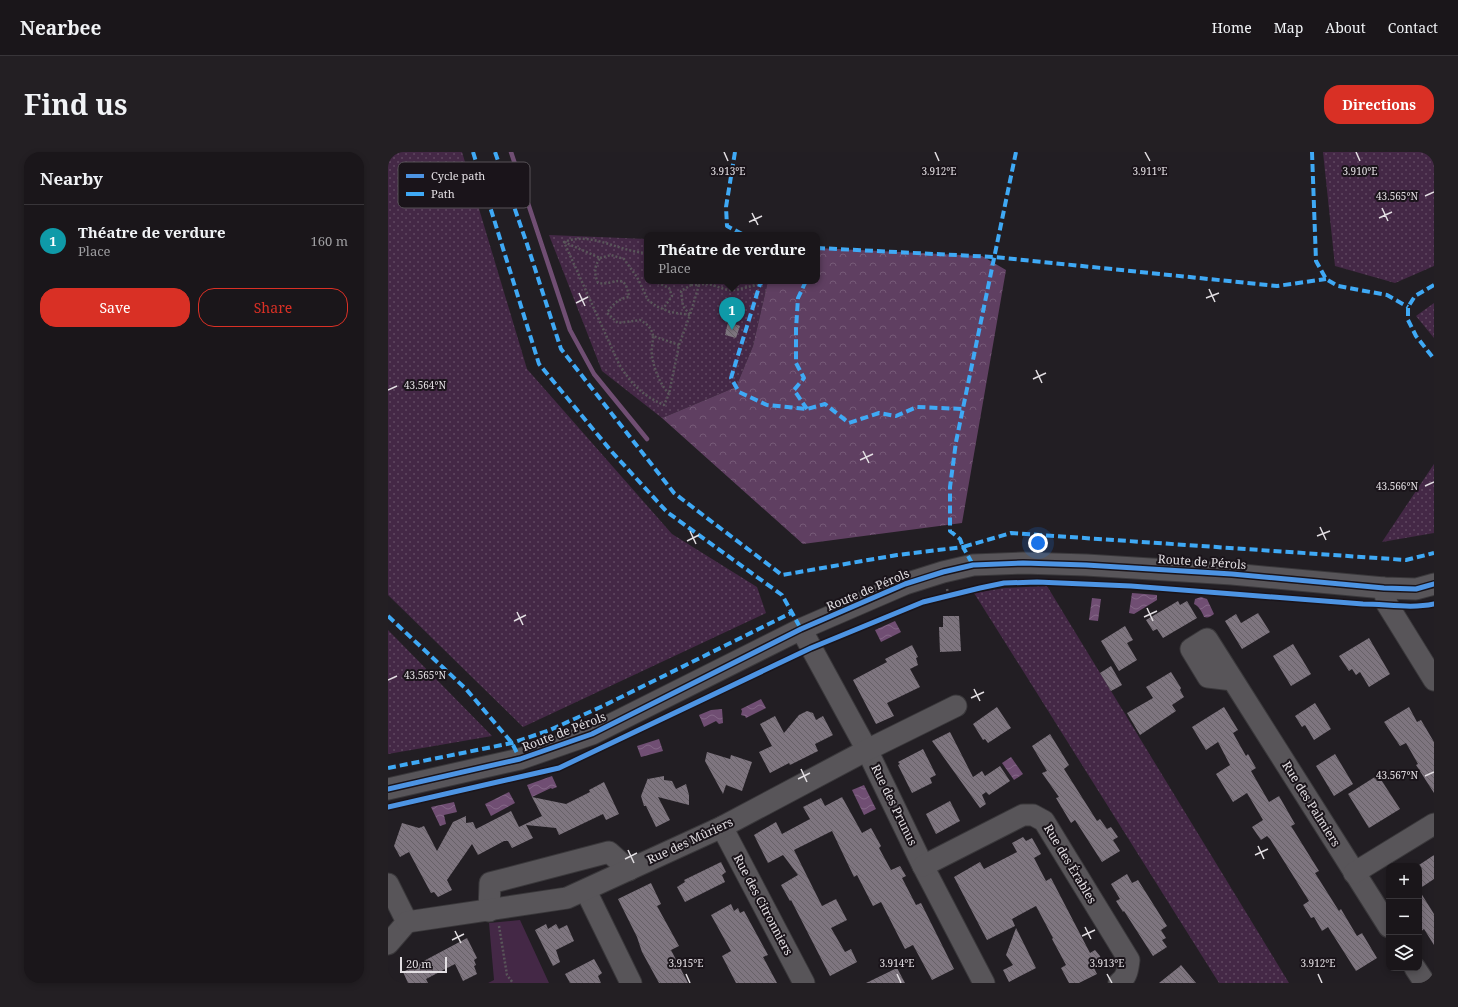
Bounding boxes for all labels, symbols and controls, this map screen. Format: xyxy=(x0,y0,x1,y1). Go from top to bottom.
text: Nearbee xyxy=(20,15,101,41)
text: Home xyxy=(1212,18,1252,37)
text: Map xyxy=(1274,18,1303,37)
text: About xyxy=(1325,18,1366,37)
text: Contact xyxy=(1388,18,1438,37)
text: Find us xyxy=(24,85,128,123)
button: Directions xyxy=(1324,85,1434,124)
legend xyxy=(398,162,530,208)
text: 3.913°E xyxy=(710,164,746,178)
text: 3.912°E xyxy=(921,164,957,178)
text: 3.911°E xyxy=(1132,164,1168,178)
text: 3.910°E xyxy=(1342,164,1378,178)
text: Nearby xyxy=(40,167,103,190)
text: Cycle path xyxy=(431,168,485,183)
text: Path xyxy=(431,186,455,201)
text: 43.565°N xyxy=(1376,189,1418,203)
text: Théatre de verdure xyxy=(78,222,226,242)
text: 1 xyxy=(49,232,57,250)
text: 160 m xyxy=(311,232,348,250)
popup xyxy=(644,232,820,284)
text: Théatre de verdure xyxy=(658,239,806,259)
text: Place xyxy=(78,242,111,260)
text: Place xyxy=(658,259,691,277)
button: Save xyxy=(40,288,190,327)
button: Share xyxy=(198,288,348,327)
pin: 1 xyxy=(719,297,745,330)
text: 43.564°N xyxy=(404,378,446,392)
text: 43.566°N xyxy=(1376,479,1418,493)
your location xyxy=(1028,533,1048,553)
street label: Route de Pérols xyxy=(1157,550,1247,573)
street label: Route de Pérols xyxy=(824,564,912,615)
text: 43.565°N xyxy=(404,668,446,682)
street label: Route de Pérols xyxy=(519,708,608,755)
street label: Rue des Palmiers xyxy=(1278,758,1345,850)
street label: Rue des Prunus xyxy=(867,761,922,848)
text: 43.567°N xyxy=(1376,768,1418,782)
street label: Rue des Mûriers xyxy=(644,813,736,868)
street label: Rue des Érables xyxy=(1040,821,1101,907)
street label: Rue des Citronniers xyxy=(730,851,797,958)
map controls xyxy=(1386,863,1422,971)
button: + xyxy=(1386,863,1422,899)
button: − xyxy=(1386,899,1422,935)
button: layers xyxy=(1386,935,1422,971)
scale bar xyxy=(400,955,447,974)
text: 20 m xyxy=(406,956,432,971)
text: 3.915°E xyxy=(668,956,704,970)
text: 3.914°E xyxy=(879,956,915,970)
text: 3.913°E xyxy=(1089,956,1125,970)
text: 3.912°E xyxy=(1300,956,1336,970)

